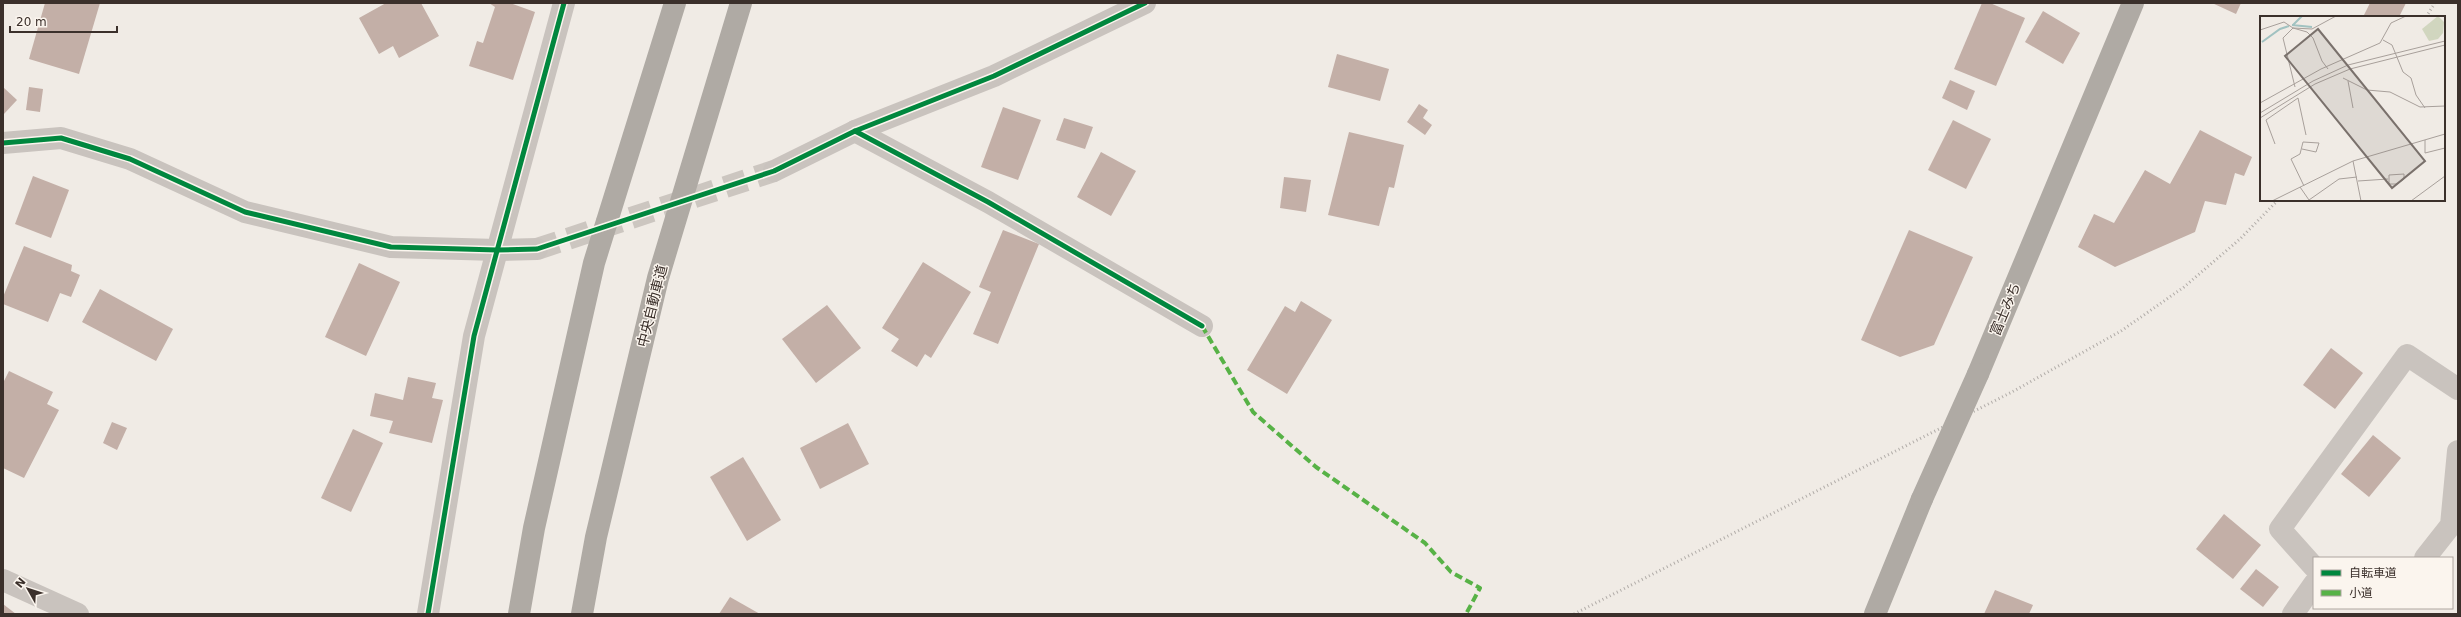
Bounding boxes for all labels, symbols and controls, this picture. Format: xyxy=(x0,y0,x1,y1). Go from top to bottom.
scale bar xyxy=(10,8,117,34)
text: 20 m xyxy=(16,15,47,29)
inset map xyxy=(2260,16,2445,201)
street label: 中央自動車道 xyxy=(634,263,670,349)
street label: 富士みち xyxy=(1987,280,2023,338)
legend xyxy=(2313,557,2453,609)
text: 自転車道 xyxy=(2349,566,2397,580)
north arrow xyxy=(8,569,48,609)
text: N xyxy=(13,575,29,591)
text: 小道 xyxy=(2349,586,2373,600)

